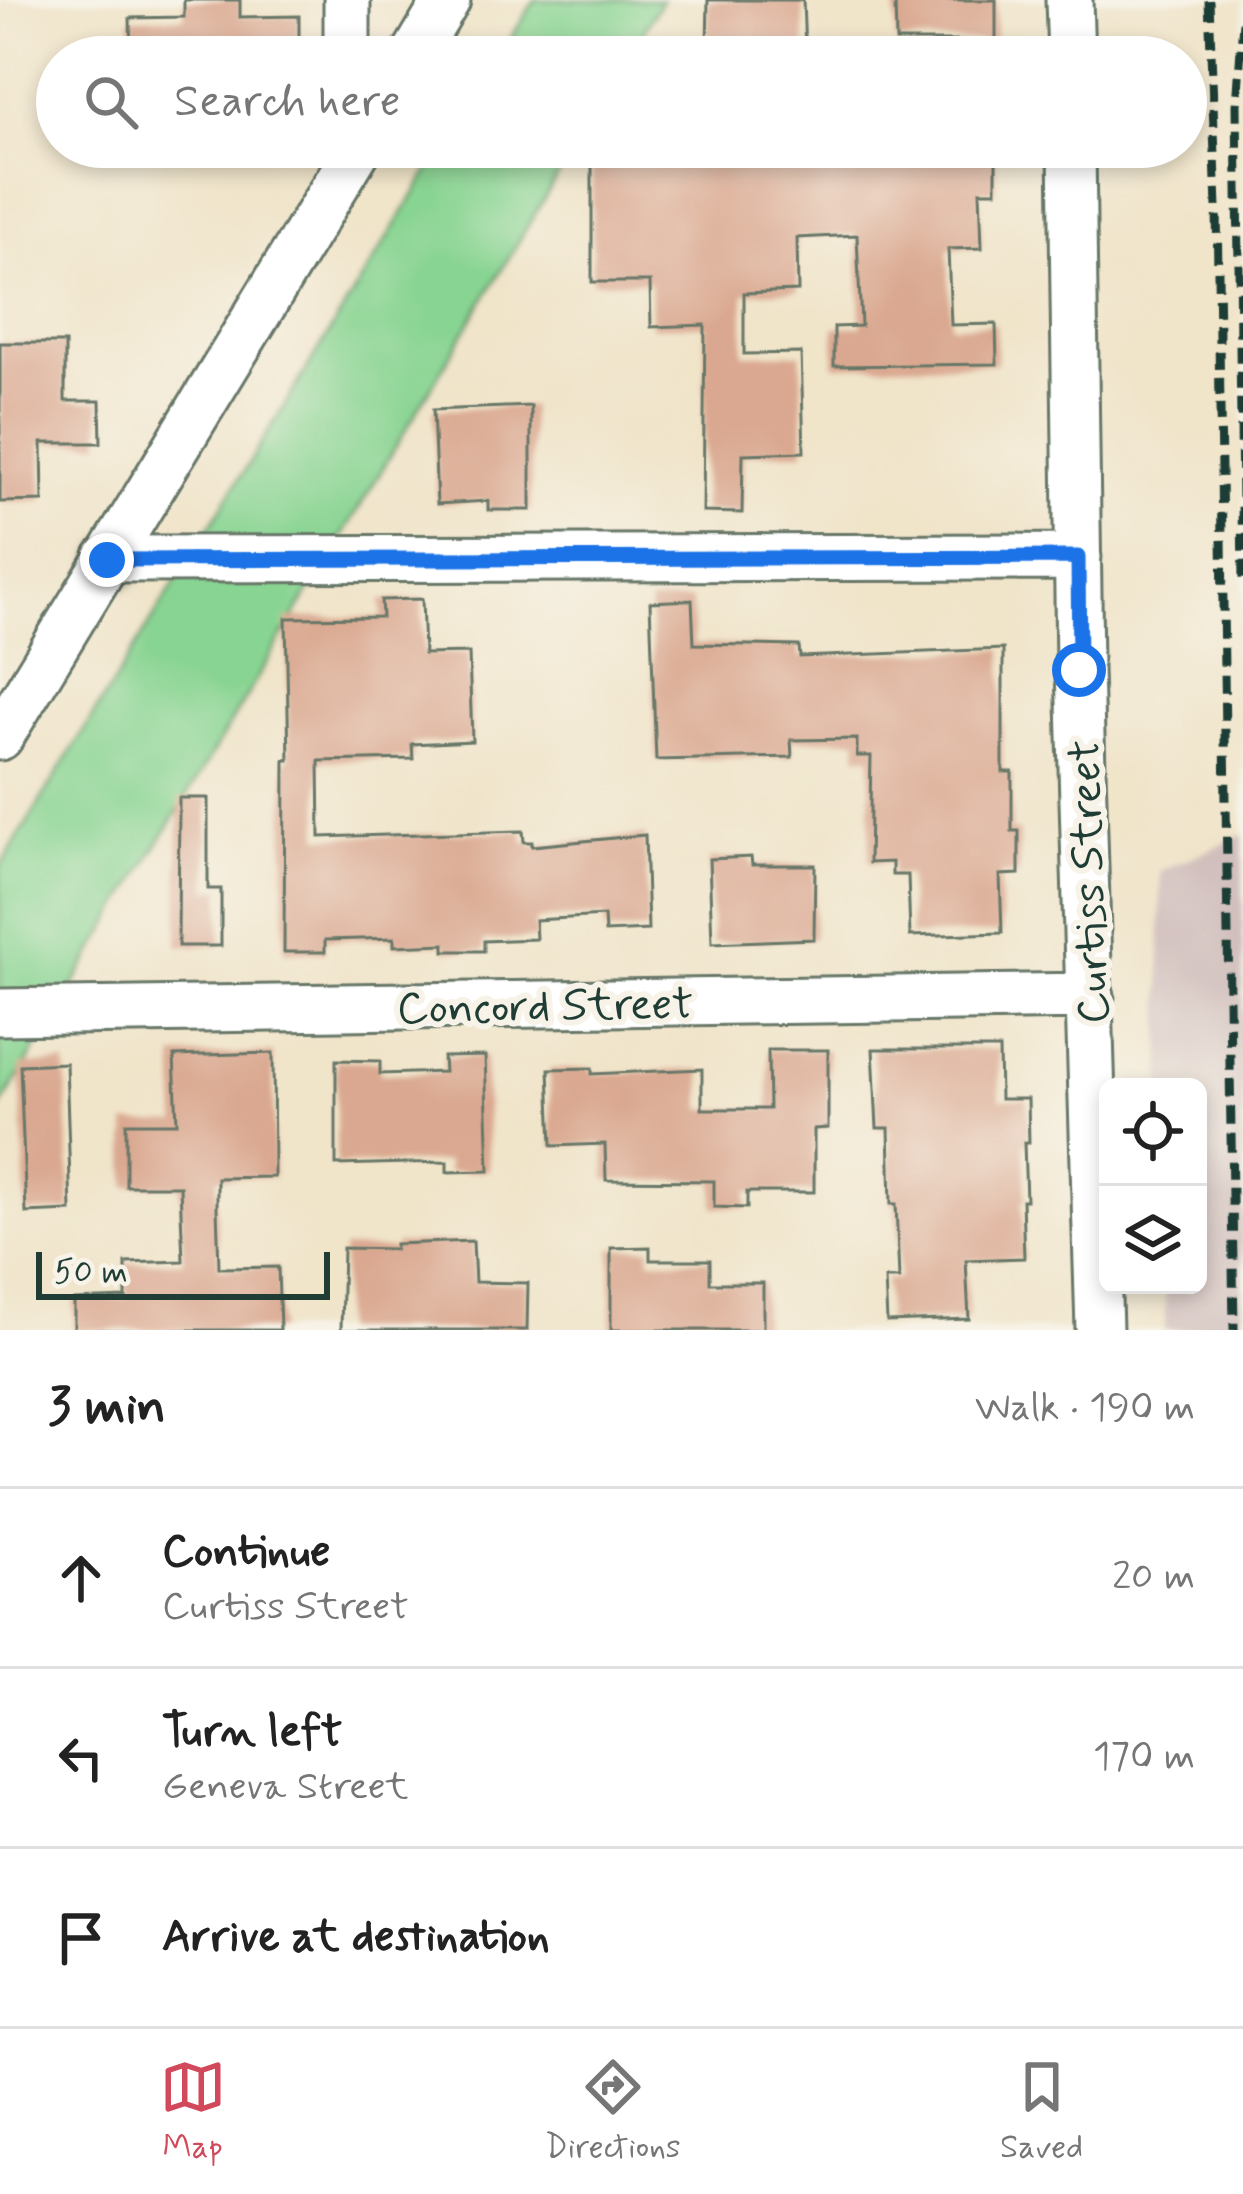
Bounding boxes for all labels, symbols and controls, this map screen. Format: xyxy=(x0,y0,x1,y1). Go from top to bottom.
search box xyxy=(36,36,1207,168)
icon: search xyxy=(78,69,144,135)
text: Search here xyxy=(174,73,401,132)
route end xyxy=(80,533,134,587)
route start xyxy=(1052,643,1106,697)
street label: Curtiss Street xyxy=(1056,739,1125,1025)
street label: Concord Street xyxy=(396,975,694,1040)
map controls xyxy=(1099,1078,1207,1294)
button: locate xyxy=(1099,1078,1207,1186)
button: layers xyxy=(1099,1186,1207,1294)
scale bar xyxy=(36,1246,330,1299)
text: 50 m xyxy=(54,1251,128,1295)
text: 3 min xyxy=(48,1375,166,1441)
text: Walk · 190 m xyxy=(975,1383,1195,1434)
text: Continue xyxy=(162,1523,330,1582)
icon: ahead xyxy=(48,1545,114,1611)
text: 20 m xyxy=(1112,1552,1195,1603)
text: Curtiss Street xyxy=(162,1582,409,1633)
text: Turn left xyxy=(162,1703,342,1762)
icon: left xyxy=(48,1725,114,1791)
text: 170 m xyxy=(1093,1732,1195,1783)
text: Geneva Street xyxy=(162,1762,408,1813)
icon: arrive xyxy=(48,1905,114,1971)
text: Arrive at destination xyxy=(162,1908,550,1967)
tab: Map xyxy=(160,2054,226,2170)
tab: Directions xyxy=(545,2054,681,2170)
tab: Saved xyxy=(1000,2054,1083,2170)

